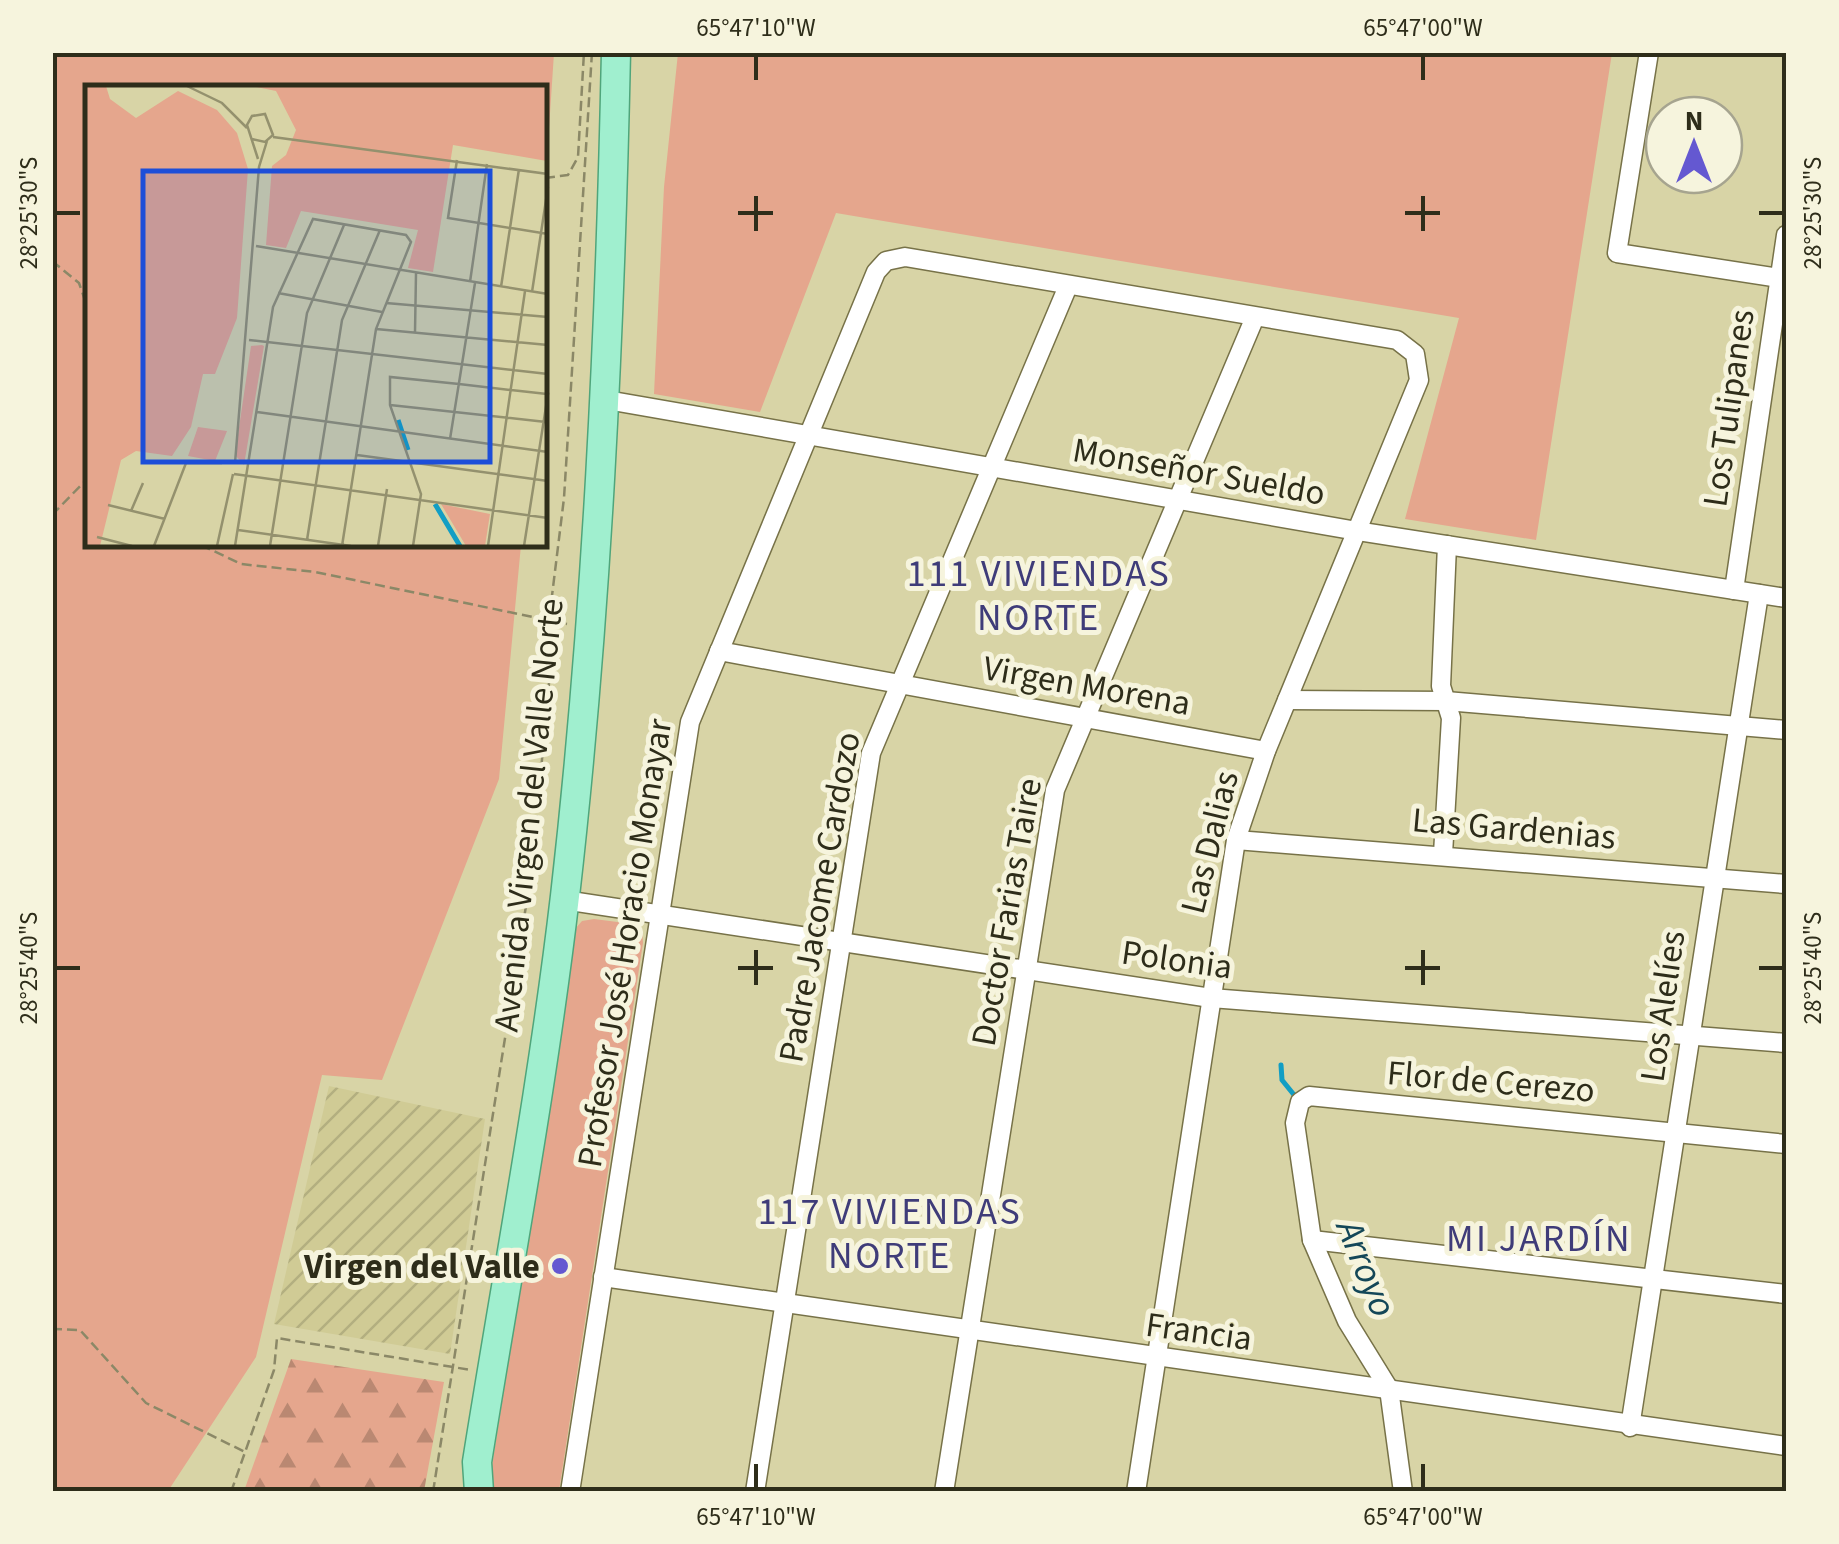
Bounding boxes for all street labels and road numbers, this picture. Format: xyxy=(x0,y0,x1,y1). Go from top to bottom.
street label: Los Tulipanes xyxy=(1690,306,1768,510)
street label: Monseñor Sueldo xyxy=(1069,425,1329,519)
street label: Avenida Virgen del Valle Norte xyxy=(481,596,577,1034)
street label: Virgen Morena xyxy=(979,643,1194,729)
street label: Profesor José Horacio Monayar xyxy=(565,715,685,1171)
street label: Padre Jacome Cardozo xyxy=(766,728,874,1066)
street label: Las Dalias xyxy=(1168,766,1252,919)
street label: Doctor Farias Taire xyxy=(959,774,1055,1050)
street label: Las Gardenias xyxy=(1410,795,1618,863)
street label: Polonia xyxy=(1118,927,1235,992)
street label: Los Alelíes xyxy=(1628,927,1698,1085)
street label: Flor de Cerezo xyxy=(1385,1048,1597,1116)
street label: Francia xyxy=(1142,1300,1255,1364)

